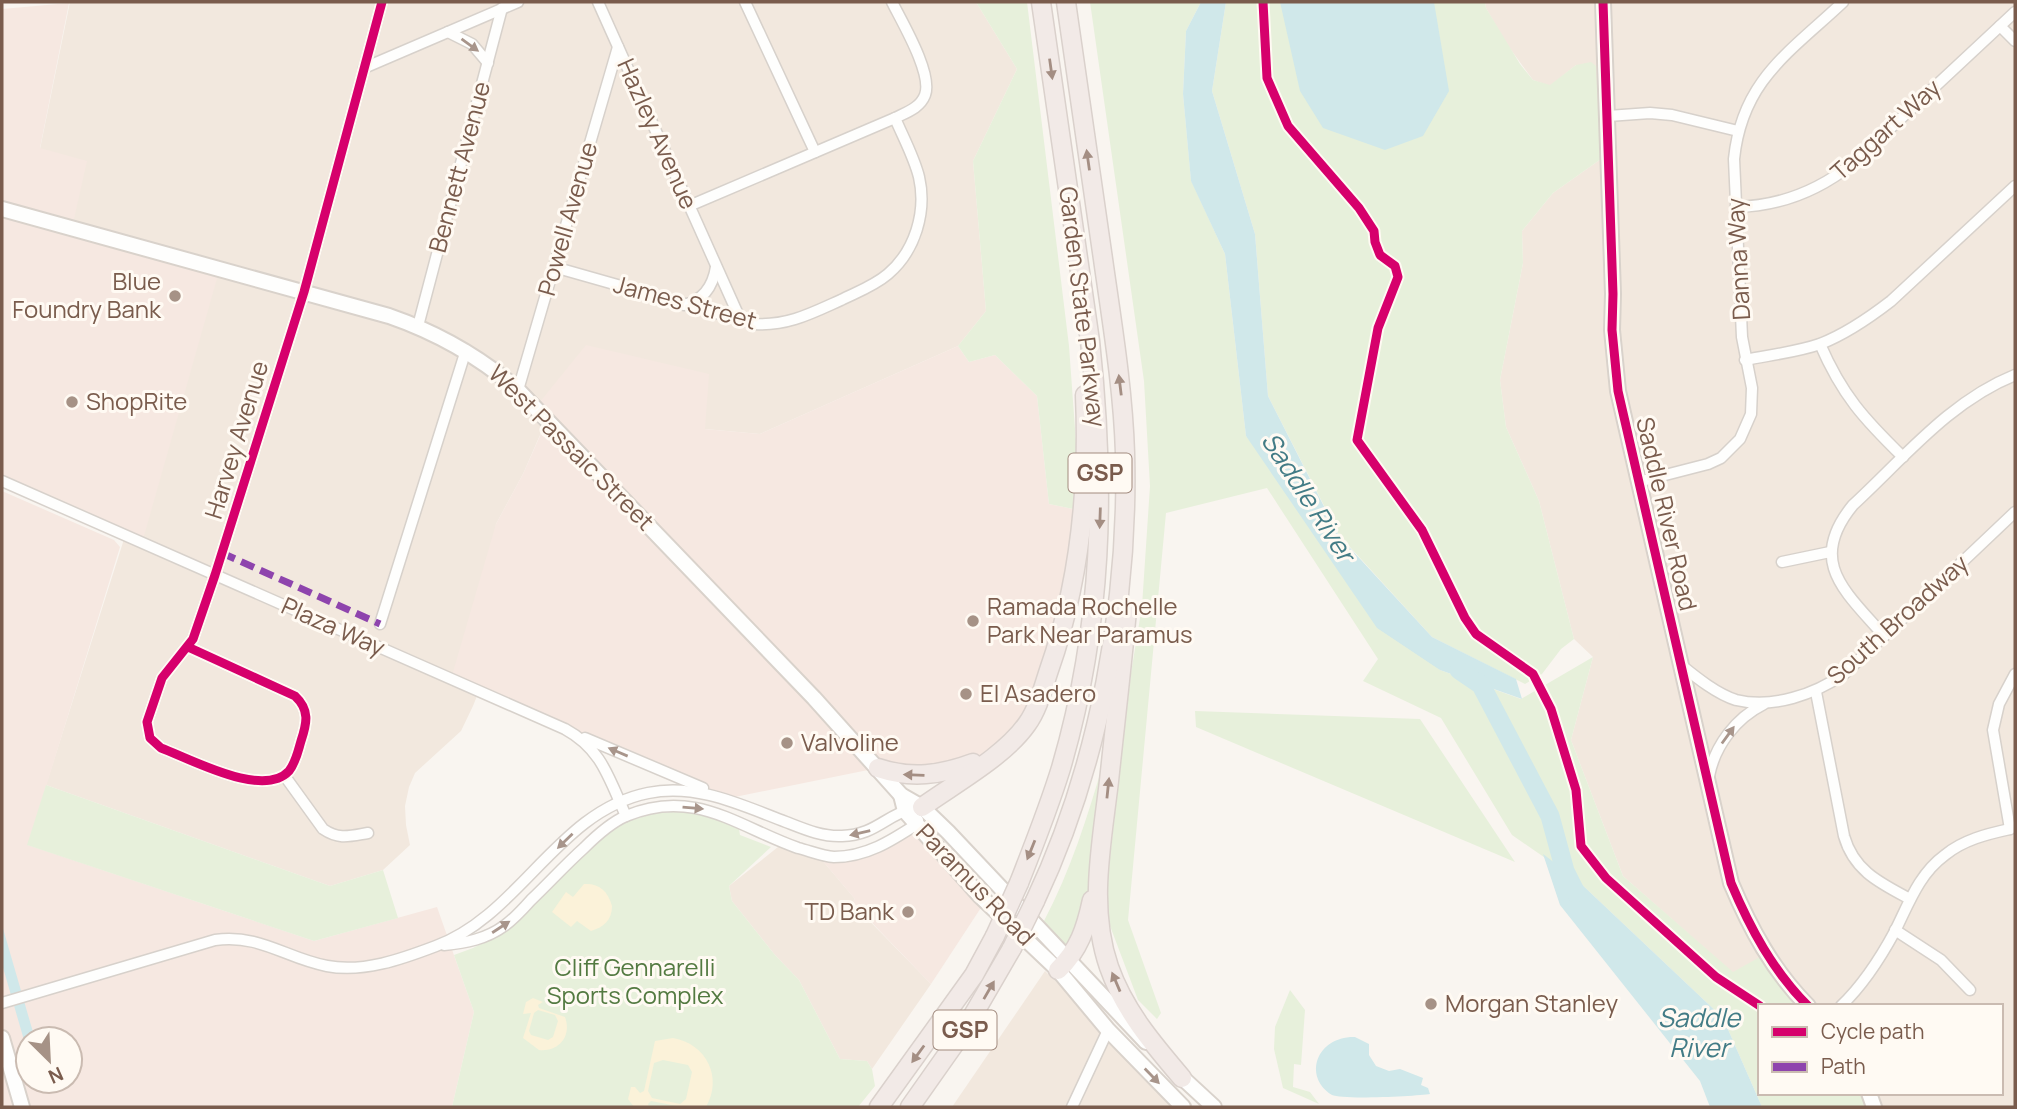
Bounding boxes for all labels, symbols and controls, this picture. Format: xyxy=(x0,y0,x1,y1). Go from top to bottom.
one-way arrow xyxy=(461,38,479,52)
street label: Hazley Avenue xyxy=(610,53,706,214)
one-way arrow xyxy=(1045,58,1056,80)
street label: Taggart Way xyxy=(1823,70,1947,187)
street label: Bennett Avenue xyxy=(420,78,497,256)
street label: Powell Avenue xyxy=(529,138,604,299)
one-way arrow xyxy=(1083,149,1094,171)
street label: Garden State Parkway xyxy=(1052,185,1115,429)
street label: Danna Way xyxy=(1718,197,1757,321)
place label: Blue Foundry Bank xyxy=(12,264,162,325)
street label: James Street xyxy=(610,267,760,336)
marker: Blue Foundry Bank xyxy=(167,288,183,304)
street label: Harvey Avenue xyxy=(196,357,275,523)
street label: West Passaic Street xyxy=(482,357,662,537)
one-way arrow xyxy=(1114,374,1125,396)
place label: ShopRite xyxy=(86,384,187,417)
marker: ShopRite xyxy=(64,394,80,410)
street label: Saddle River Road xyxy=(1629,414,1706,614)
water label: Saddle River xyxy=(1254,425,1366,571)
road number: GSP xyxy=(1068,453,1132,492)
one-way arrow xyxy=(1095,508,1106,530)
street label: South Broadway xyxy=(1819,546,1975,691)
street label: Plaza Way xyxy=(277,588,391,663)
place label: Ramada Rochelle Park Near Paramus xyxy=(987,589,1193,650)
marker: Ramada Rochelle Park Near Paramus xyxy=(965,613,981,629)
place label: El Asadero xyxy=(980,676,1096,709)
marker: El Asadero xyxy=(958,686,974,702)
place label: Valvoline xyxy=(801,725,899,758)
one-way arrow xyxy=(1721,726,1735,744)
marker: Valvoline xyxy=(779,735,795,751)
one-way arrow xyxy=(607,747,628,758)
one-way arrow xyxy=(903,769,925,780)
one-way arrow xyxy=(1103,776,1114,798)
one-way arrow xyxy=(682,803,704,814)
street label: Paramus Road xyxy=(909,816,1043,952)
one-way arrow xyxy=(849,827,871,838)
one-way arrow xyxy=(557,833,574,849)
one-way arrow xyxy=(1026,840,1037,861)
place label: TD Bank xyxy=(805,894,895,927)
marker: TD Bank xyxy=(900,904,916,920)
one-way arrow xyxy=(492,920,510,934)
park label: Cliff Gennarelli Sports Complex xyxy=(547,950,724,1011)
one-way arrow xyxy=(1110,972,1122,992)
one-way arrow xyxy=(983,980,995,999)
place label: Morgan Stanley xyxy=(1445,986,1619,1019)
marker: Morgan Stanley xyxy=(1423,996,1439,1012)
water label: Saddle River xyxy=(1658,999,1742,1065)
legend xyxy=(1758,1004,2003,1095)
road number: GSP xyxy=(934,1010,996,1050)
text: Cycle path xyxy=(1821,1017,1924,1045)
north arrow xyxy=(14,1025,84,1095)
one-way arrow xyxy=(911,1045,925,1063)
text: Path xyxy=(1821,1052,1866,1080)
text: N xyxy=(44,1061,67,1090)
one-way arrow xyxy=(1144,1067,1161,1084)

